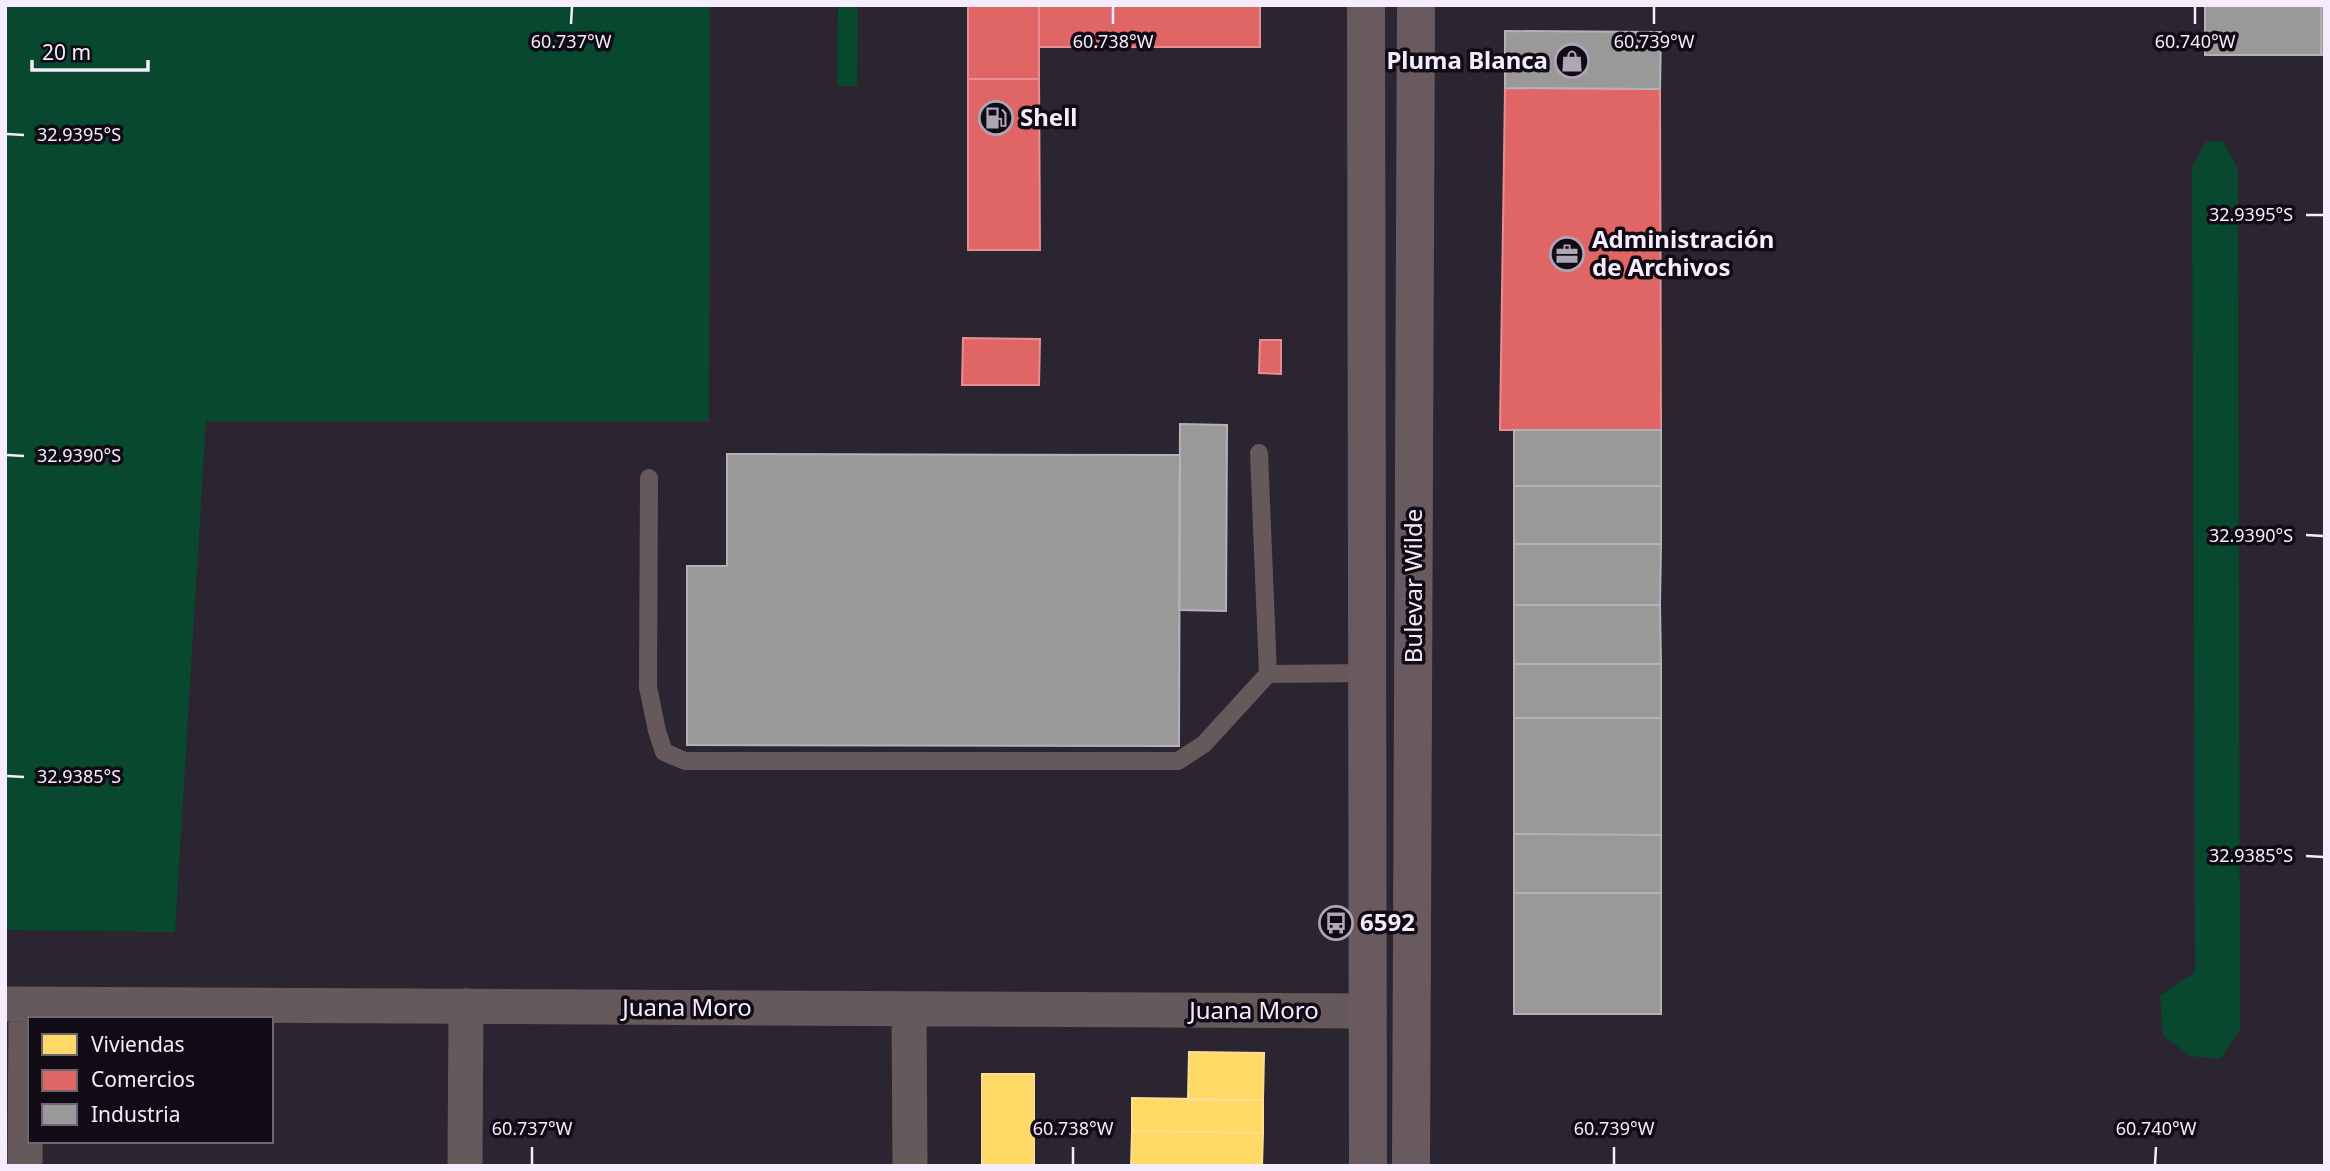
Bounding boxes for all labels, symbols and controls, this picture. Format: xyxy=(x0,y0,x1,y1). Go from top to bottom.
scale bar xyxy=(32,28,147,72)
text: 60.737°W xyxy=(531,29,612,53)
text: 60.738°W xyxy=(1073,29,1154,53)
text: 60.739°W xyxy=(1614,29,1695,53)
text: 60.740°W xyxy=(2155,29,2236,53)
text: 20 m xyxy=(42,38,91,66)
shop icon: Pluma Blanca xyxy=(1553,42,1591,80)
place label: Pluma Blanca xyxy=(1386,43,1548,76)
fuel station icon: Shell xyxy=(977,99,1015,137)
place label: Shell xyxy=(1020,100,1077,133)
text: 32.9395°S xyxy=(37,122,121,146)
text: 32.9395°S xyxy=(2209,202,2293,226)
place label: Administración de Archivos xyxy=(1592,222,1774,283)
office icon: Administración de Archivos xyxy=(1548,235,1586,273)
text: 32.9390°S xyxy=(37,443,121,467)
street label: Bulevar Wilde xyxy=(1396,509,1429,663)
text: 32.9390°S xyxy=(2209,523,2293,547)
text: 32.9385°S xyxy=(37,764,121,788)
text: 32.9385°S xyxy=(2209,843,2293,867)
bus stop icon: 6592 xyxy=(1317,904,1355,942)
place label: 6592 xyxy=(1360,905,1415,938)
street label: Juana Moro xyxy=(620,990,752,1023)
street label: Juana Moro xyxy=(1187,993,1319,1026)
legend xyxy=(28,1017,273,1143)
text: Viviendas xyxy=(91,1030,185,1058)
text: Comercios xyxy=(91,1065,195,1093)
text: Industria xyxy=(91,1100,181,1128)
text: 60.737°W xyxy=(492,1116,573,1140)
text: 60.738°W xyxy=(1033,1116,1114,1140)
text: 60.739°W xyxy=(1574,1116,1655,1140)
text: 60.740°W xyxy=(2116,1116,2197,1140)

